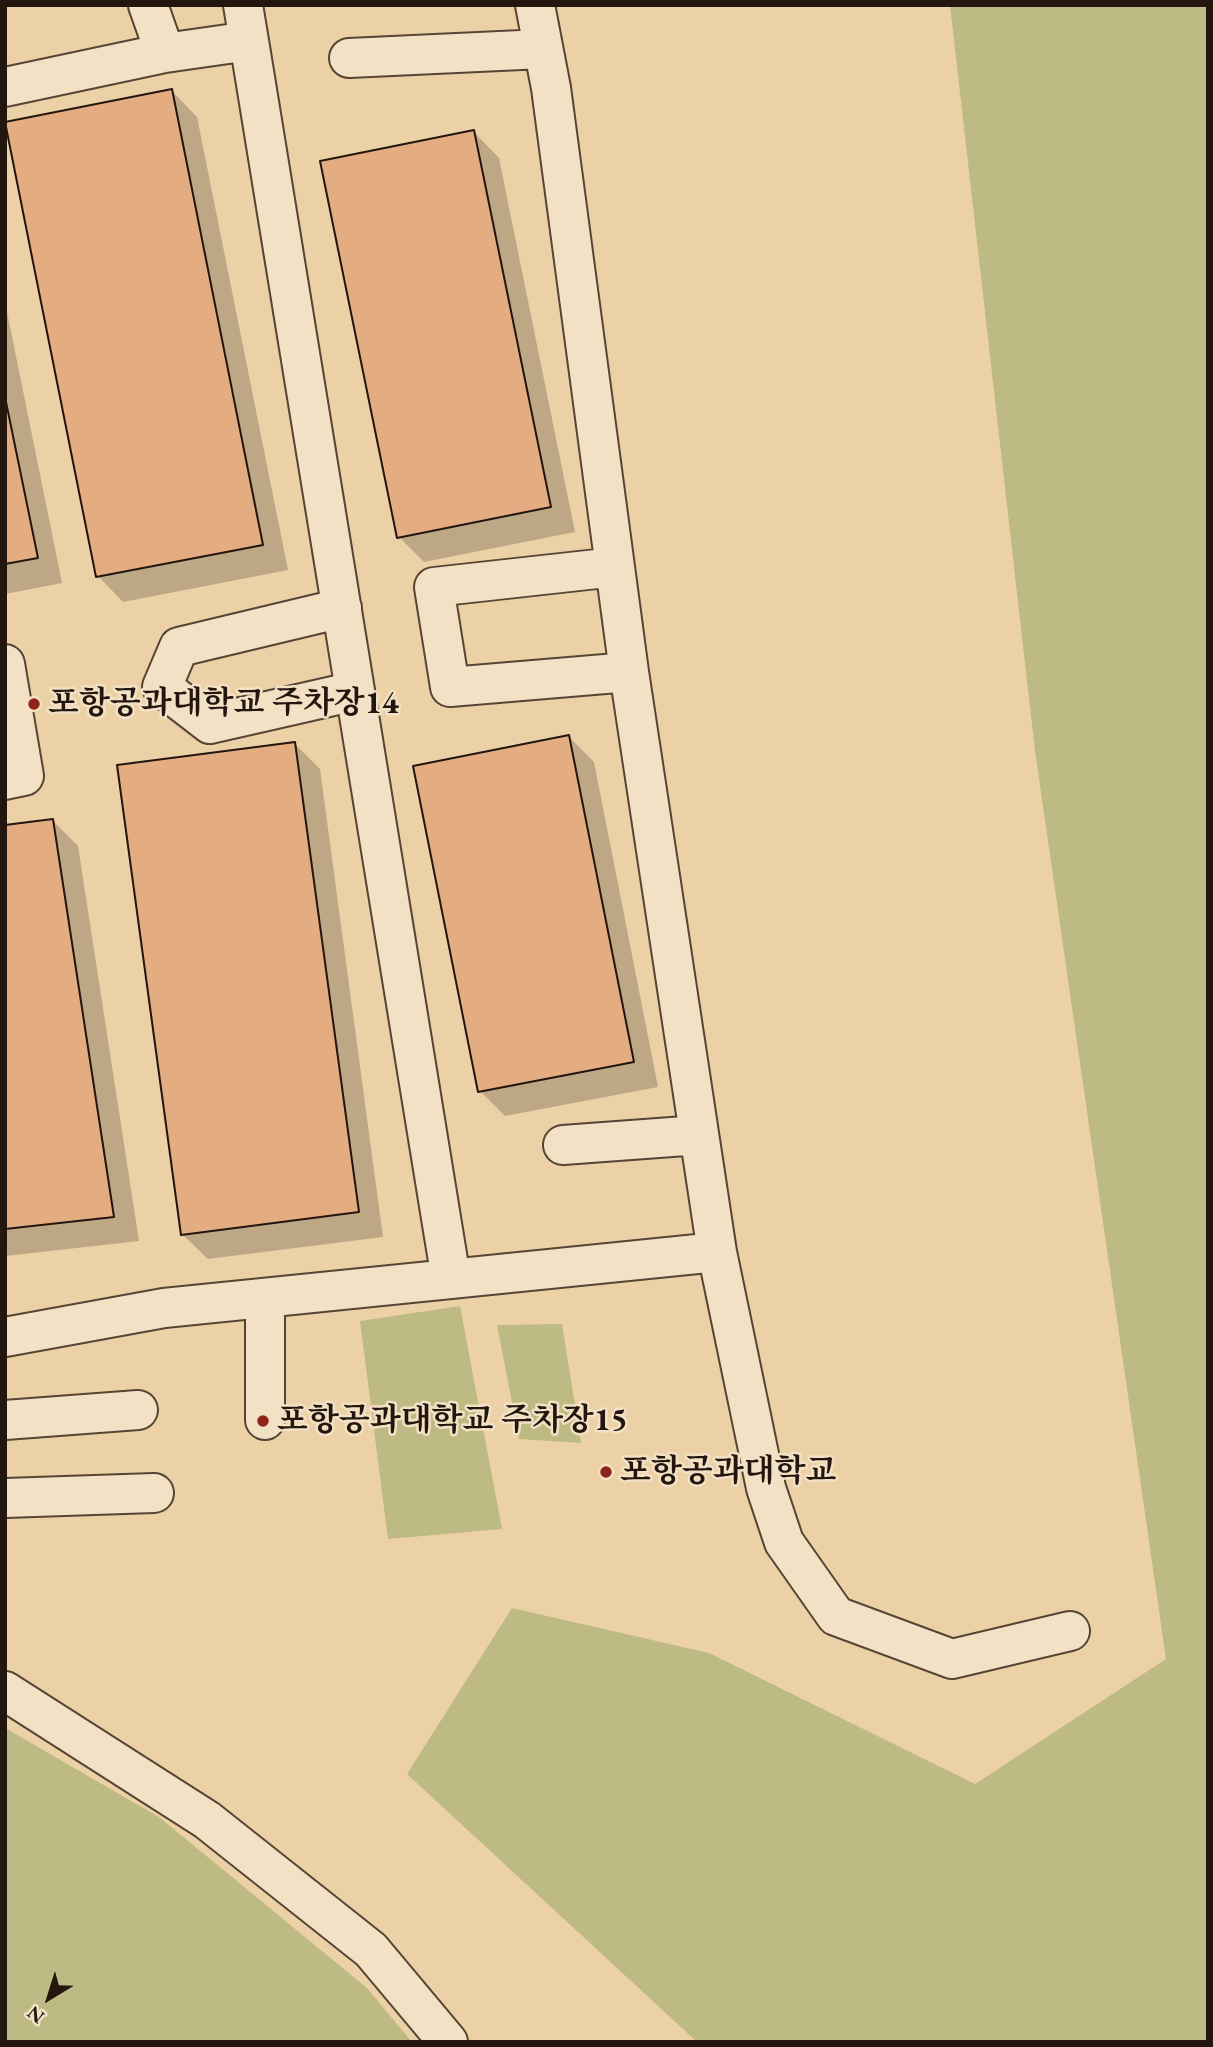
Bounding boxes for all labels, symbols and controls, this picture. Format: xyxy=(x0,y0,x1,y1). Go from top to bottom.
place label: 포항공과대학교 주차장14 xyxy=(48,685,399,723)
marker: 포항공과대학교 주차장14 xyxy=(26,696,42,712)
place label: 포항공과대학교 주차장15 xyxy=(277,1402,628,1440)
marker: 포항공과대학교 주차장15 xyxy=(255,1413,271,1429)
place label: 포항공과대학교 xyxy=(620,1453,836,1491)
marker: 포항공과대학교 xyxy=(598,1464,614,1480)
north arrow xyxy=(14,1963,84,2033)
text: N xyxy=(22,2000,50,2030)

